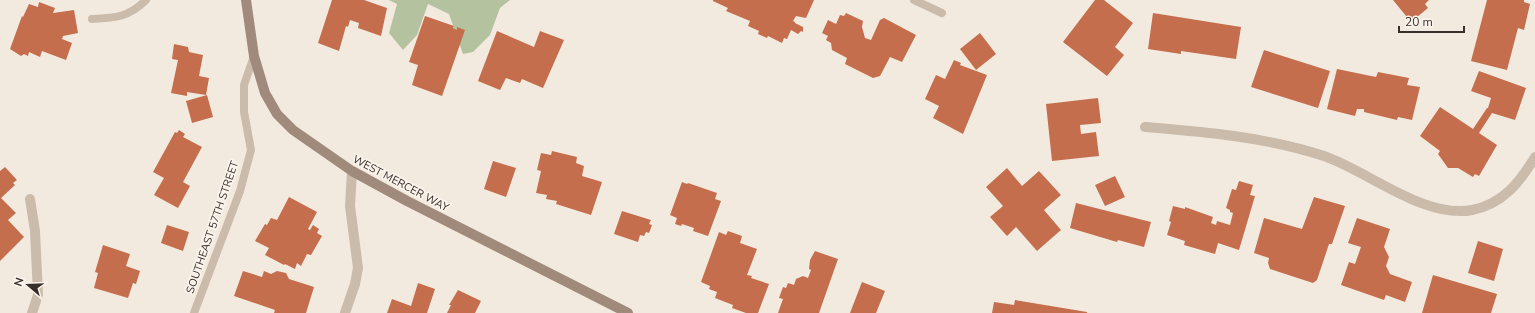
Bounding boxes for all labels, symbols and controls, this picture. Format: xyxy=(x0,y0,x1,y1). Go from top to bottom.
scale bar xyxy=(1399,8,1464,34)
text: 20 m xyxy=(1405,14,1433,30)
street label: WEST MERCER WAY xyxy=(350,152,452,215)
street label: SOUTHEAST 57TH STREET xyxy=(183,158,242,295)
north arrow xyxy=(8,265,48,305)
text: N xyxy=(11,276,27,288)

